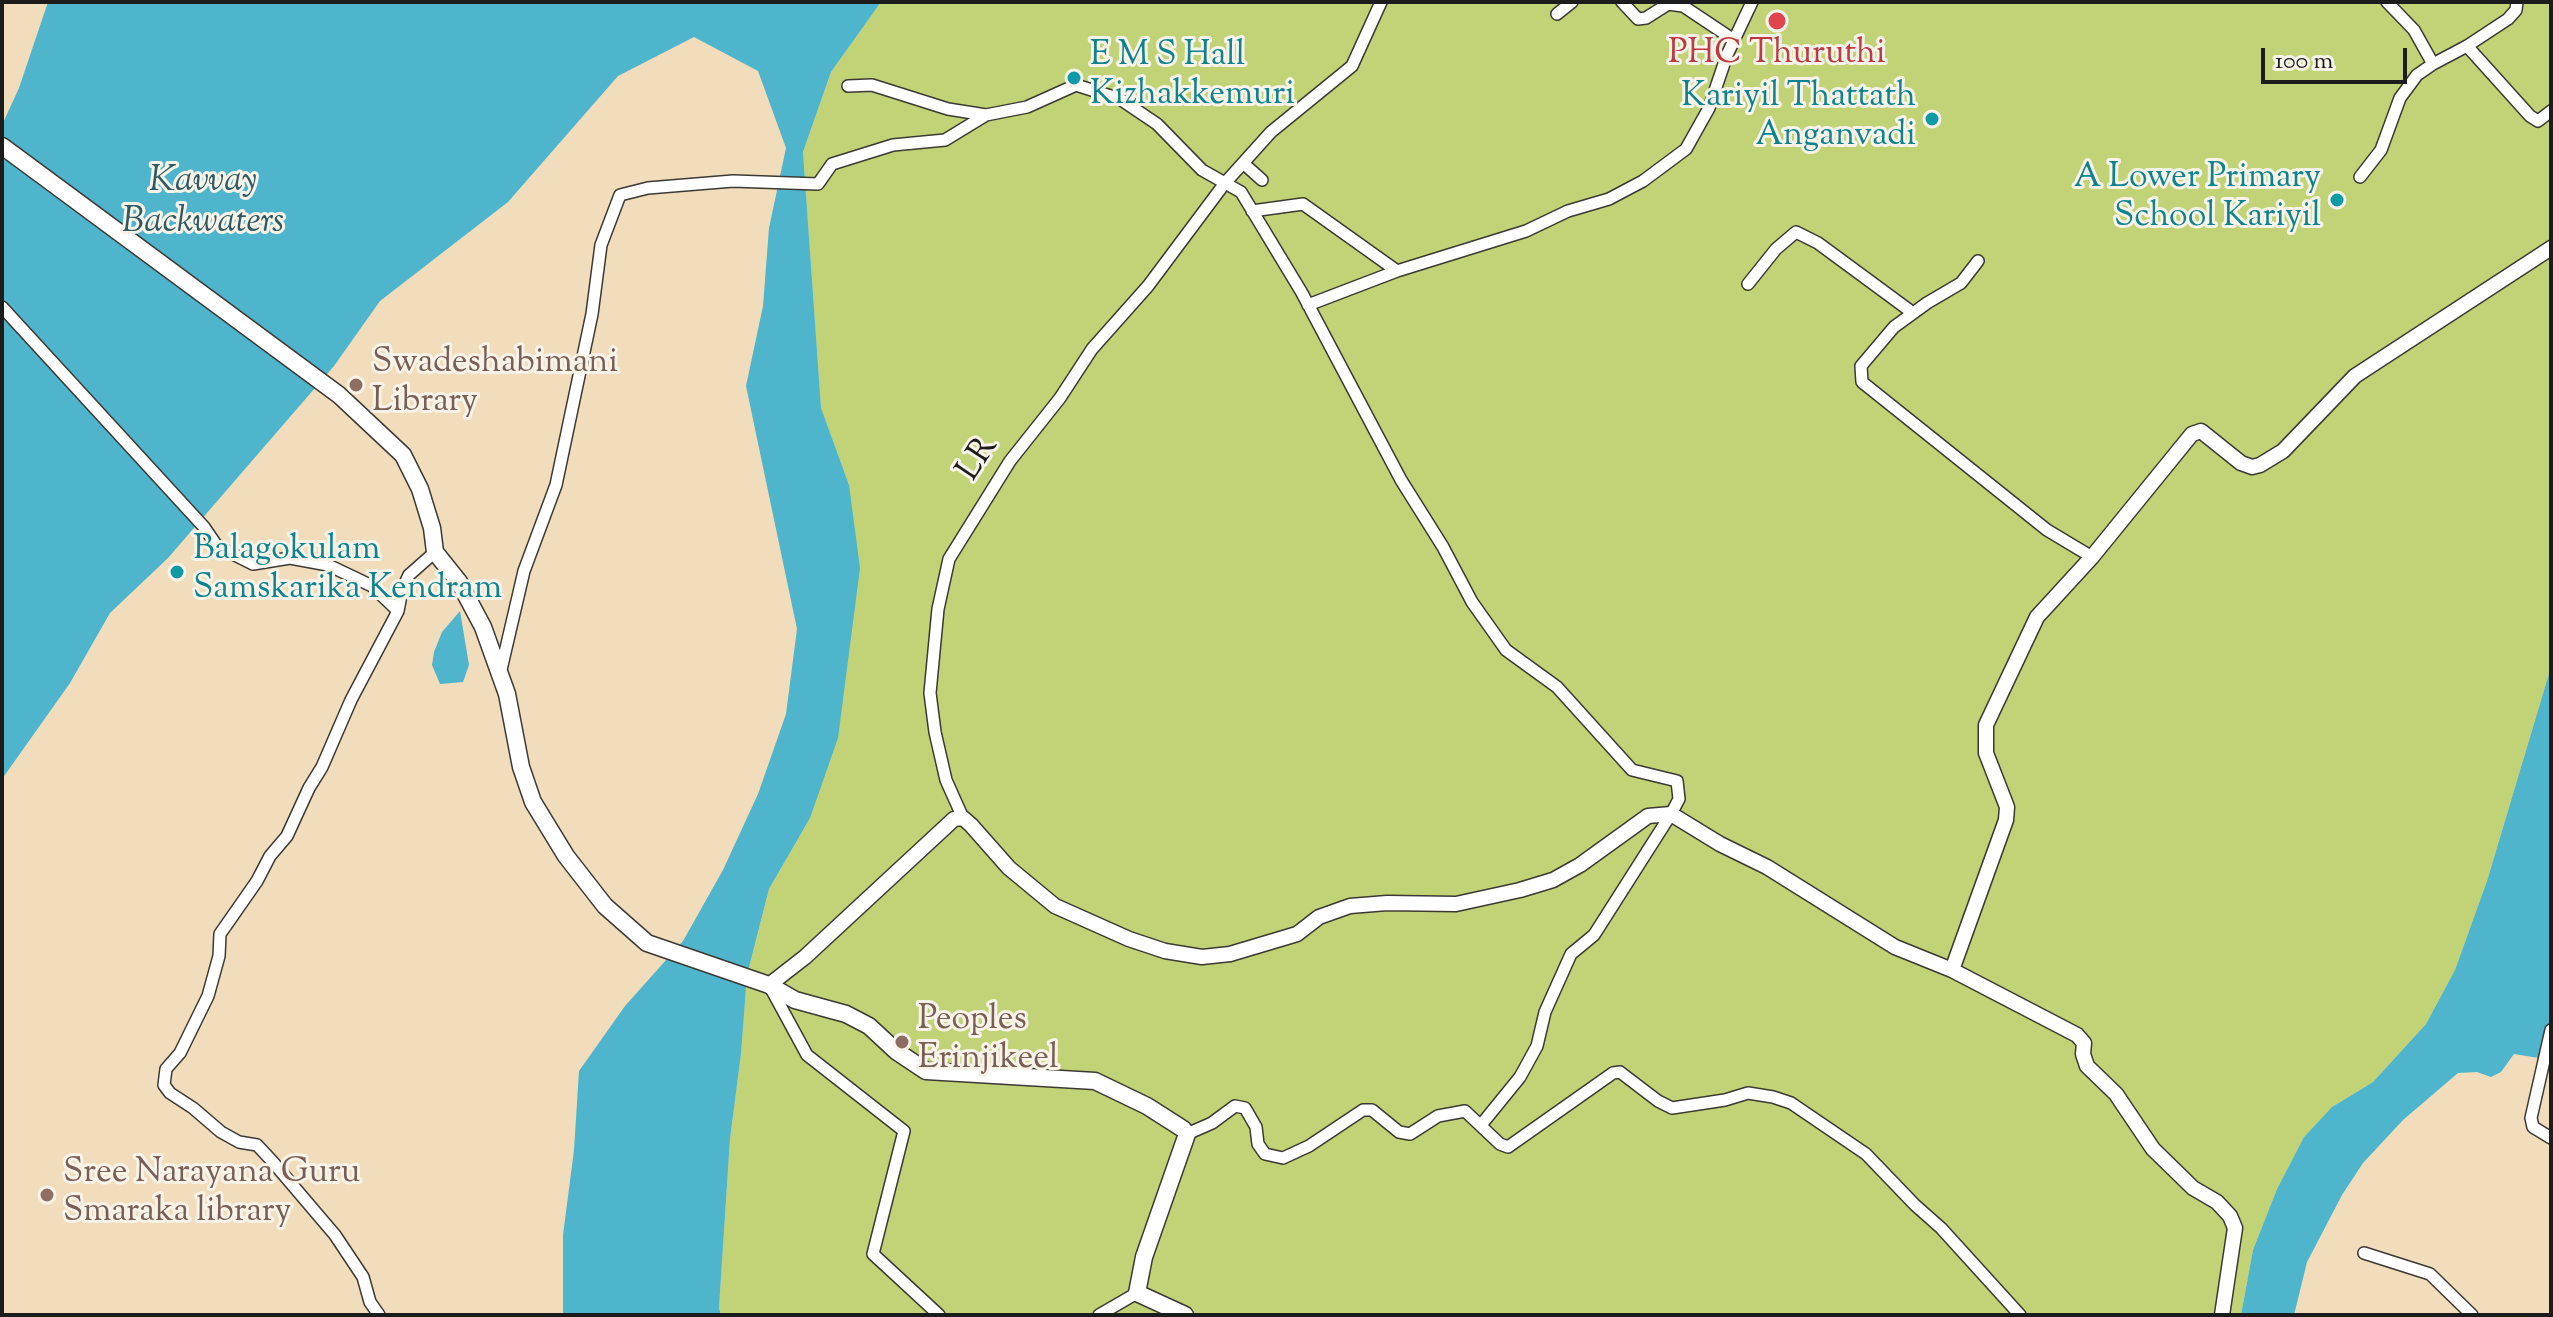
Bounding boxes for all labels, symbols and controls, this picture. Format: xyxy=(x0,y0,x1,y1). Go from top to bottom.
marker: PHC Thuruthi xyxy=(1766,10,1788,32)
scale bar xyxy=(2265,32,2411,82)
place label: PHC Thuruthi xyxy=(1668,36,1886,76)
place label: E M S Hall Kizhakkemuri xyxy=(1090,38,1295,118)
text: 100 m xyxy=(2275,45,2333,79)
marker: E M S Hall Kizhakkemuri xyxy=(1065,69,1083,87)
place label: Kariyil Thattath Anganvadi xyxy=(1681,79,1916,158)
marker: Kariyil Thattath Anganvadi xyxy=(1923,110,1941,128)
place label: A Lower Primary School Kariyil xyxy=(2074,160,2321,240)
water label: Kavvay Backwaters xyxy=(122,162,284,247)
marker: A Lower Primary School Kariyil xyxy=(2328,191,2346,209)
place label: Swadeshabimani Library xyxy=(372,345,618,424)
marker: Swadeshabimani Library xyxy=(347,376,365,394)
street label: LR xyxy=(951,430,1009,490)
place label: Balagokulam Samskarika Kendram xyxy=(193,532,502,612)
marker: Balagokulam Samskarika Kendram xyxy=(168,563,186,581)
place label: Peoples Erinjikeel xyxy=(918,1002,1058,1082)
marker: Peoples Erinjikeel xyxy=(893,1033,911,1051)
place label: Sree Narayana Guru Smaraka library xyxy=(63,1155,360,1234)
marker: Sree Narayana Guru Smaraka library xyxy=(38,1186,56,1204)

